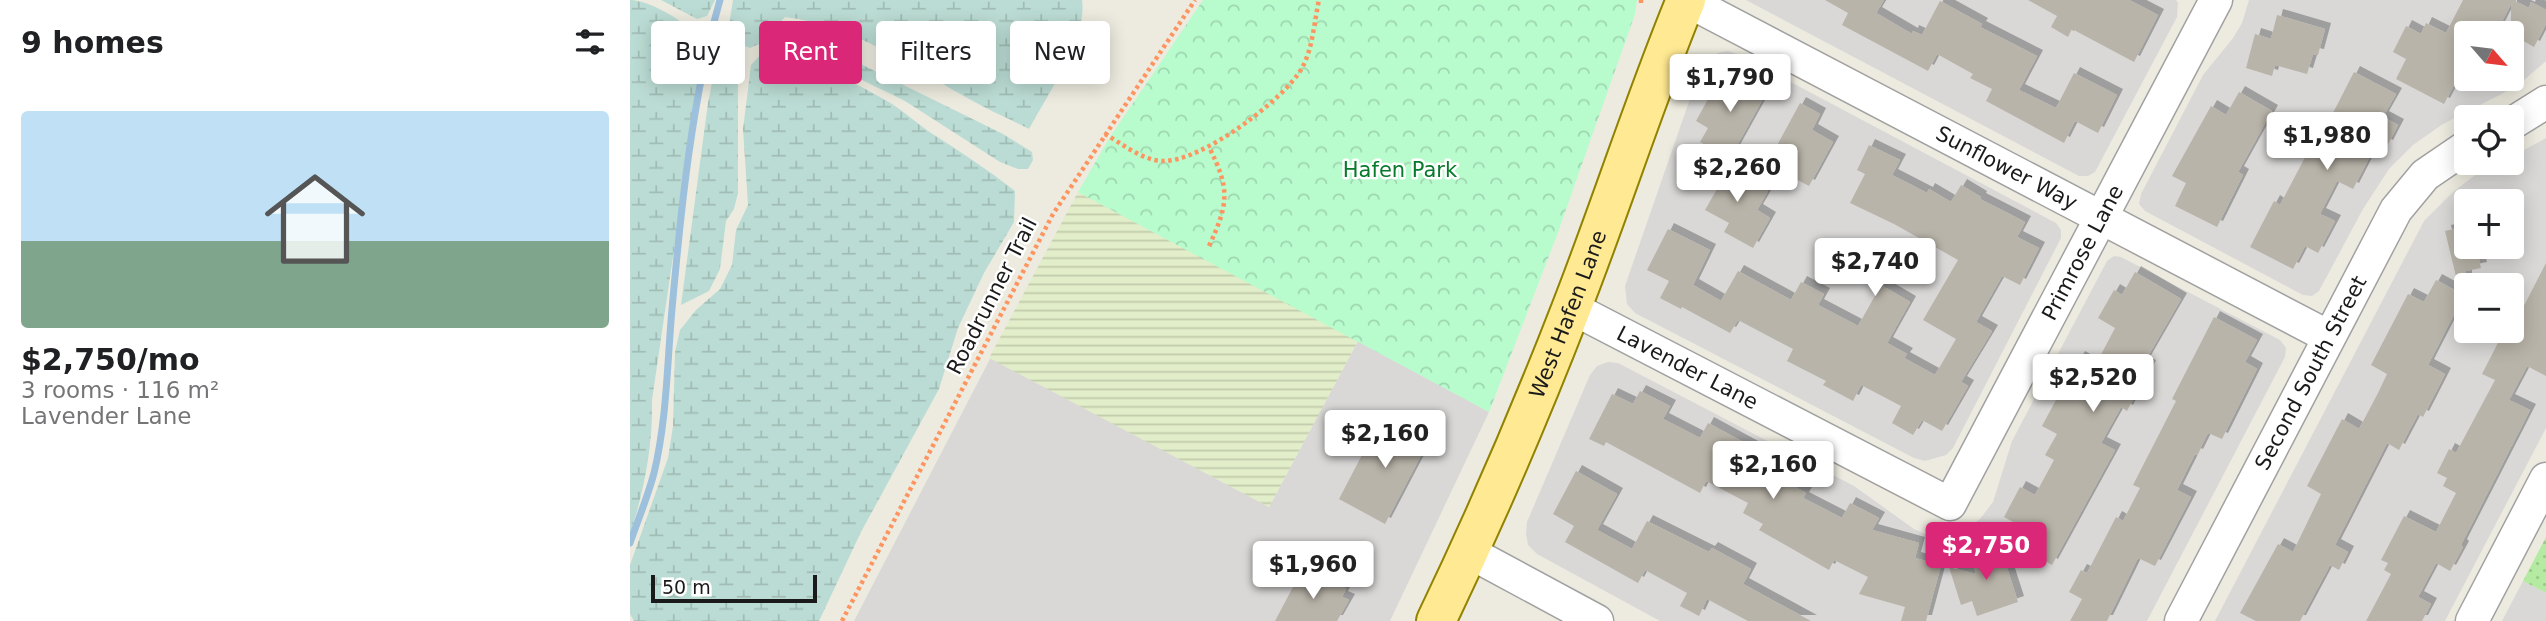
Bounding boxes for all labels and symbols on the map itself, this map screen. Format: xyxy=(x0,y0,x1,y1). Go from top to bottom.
north arrow xyxy=(2454,21,2524,91)
pin: $1,790 xyxy=(1673,54,1787,114)
pin: $1,980 xyxy=(2270,113,2384,172)
street label: Sunflower Way xyxy=(1932,121,2081,215)
pin: $2,260 xyxy=(1680,144,1794,204)
park label: Hafen Park xyxy=(1343,158,1458,182)
street label: Primrose Lane xyxy=(2037,181,2128,324)
street label: Roadrunner Trail xyxy=(942,214,1042,378)
street label: West Hafen Lane xyxy=(1525,227,1611,402)
pin: $2,740 xyxy=(1818,238,1932,298)
street label: Second South Street xyxy=(2250,272,2371,474)
street label: Lavender Lane xyxy=(1613,321,1762,414)
pin: $2,520 xyxy=(2036,354,2150,414)
pin: $2,160 xyxy=(1328,410,1442,470)
pin: $2,160 xyxy=(1716,442,1830,501)
pin: $2,750 xyxy=(1929,522,2043,582)
pin: $1,960 xyxy=(1256,542,1370,601)
scale bar xyxy=(651,572,817,604)

